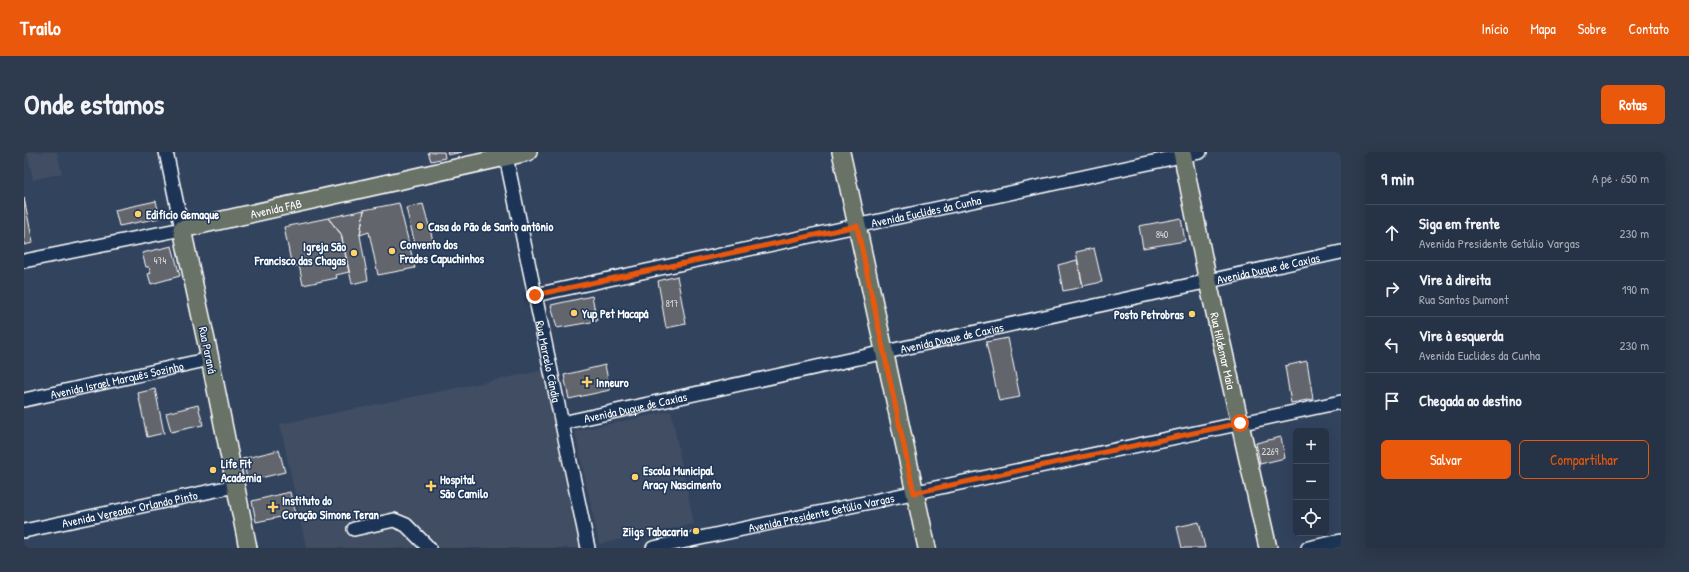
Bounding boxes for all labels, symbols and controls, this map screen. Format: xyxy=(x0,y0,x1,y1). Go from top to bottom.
text: Trailo xyxy=(20,15,61,41)
text: Início xyxy=(1482,19,1508,38)
text: Mapa xyxy=(1530,19,1556,38)
text: Sobre xyxy=(1578,19,1607,38)
text: Contato xyxy=(1629,19,1669,38)
text: Onde estamos xyxy=(24,85,164,123)
button: Rotas xyxy=(1601,85,1665,124)
text: 9 min xyxy=(1381,167,1414,190)
text: A pé · 650 m xyxy=(1592,169,1649,187)
street label: Avenida Euclides da Cunha xyxy=(869,191,983,231)
street label: Avenida FAB xyxy=(249,194,303,222)
place label: Edifício Gemaque xyxy=(146,206,219,224)
marker: Edifício Gemaque xyxy=(133,209,143,219)
text: Siga em frente xyxy=(1419,213,1500,234)
place label: Casa do Pão de Santo antônio xyxy=(428,218,553,235)
marker: Casa do Pão de Santo antônio xyxy=(415,221,425,231)
icon: ahead xyxy=(1381,222,1403,244)
text: 230 m xyxy=(1619,224,1649,242)
house number: 840 xyxy=(1156,228,1169,241)
text: Avenida Presidente Getúlio Vargas xyxy=(1419,234,1580,252)
place label: Convento dos Frades Capuchinhos xyxy=(399,236,485,268)
place label: Igreja São Francisco das Chagas xyxy=(254,238,346,270)
marker: Convento dos Frades Capuchinhos xyxy=(387,246,397,256)
marker: Igreja São Francisco das Chagas xyxy=(349,248,359,258)
street label: Avenida Duque de Caxias xyxy=(1215,248,1322,288)
house number: 474 xyxy=(154,254,166,267)
text: Vire à direita xyxy=(1419,269,1491,290)
icon: right xyxy=(1381,278,1403,300)
text: 190 m xyxy=(1622,280,1649,298)
route end xyxy=(526,286,544,304)
text: Rua Santos Dumont xyxy=(1419,290,1509,308)
house number: 817 xyxy=(666,297,678,310)
place label: Yup Pet Macapá xyxy=(581,305,649,323)
place label: Posto Petrobras xyxy=(1114,306,1184,323)
marker: Yup Pet Macapá xyxy=(569,308,579,318)
marker: Posto Petrobras xyxy=(1187,309,1197,319)
street label: Rua Hildemar Maia xyxy=(1207,311,1240,391)
street label: Avenida Duque de Caxias xyxy=(899,318,1005,357)
street label: Rua Marcelo Cândia xyxy=(532,319,566,404)
street label: Rua Paraná xyxy=(195,325,221,375)
text: Vire à esquerda xyxy=(1419,325,1503,346)
icon: left xyxy=(1381,334,1403,356)
text: 230 m xyxy=(1619,336,1649,354)
text: Avenida Euclides da Cunha xyxy=(1419,346,1540,364)
street label: Avenida Israel Marquês Sozinho xyxy=(49,357,185,402)
place label: Inneuro xyxy=(596,374,629,391)
marker: Inneuro xyxy=(581,376,593,388)
street label: Avenida Duque de Caxias xyxy=(582,387,689,426)
icon: arrive xyxy=(1381,390,1403,412)
text: Chegada ao destino xyxy=(1419,390,1522,411)
route start xyxy=(1231,414,1249,432)
map controls xyxy=(1293,428,1329,536)
button: + xyxy=(1293,428,1329,464)
button: Salvar xyxy=(1381,440,1511,479)
button: Compartilhar xyxy=(1519,440,1649,479)
house number: 2269 xyxy=(1261,445,1279,458)
place label: Life Fit Academia xyxy=(221,455,262,486)
place label: Escola Municipal Aracy Nascimento xyxy=(643,462,721,494)
button: − xyxy=(1293,464,1329,500)
marker: Life Fit Academia xyxy=(208,465,218,475)
place label: Hospital São Camilo xyxy=(440,471,488,502)
marker: Escola Municipal Aracy Nascimento xyxy=(630,472,640,482)
marker: Hospital São Camilo xyxy=(425,480,437,492)
street label: Avenida Vereador Orlando Pinto xyxy=(60,486,199,531)
street label: Avenida Presidente Getúlio Vargas xyxy=(747,488,896,536)
place label: Instituto do Coração Simone Teran xyxy=(282,492,380,523)
button: locate xyxy=(1293,500,1329,536)
marker: Instituto do Coração Simone Teran xyxy=(267,501,279,513)
place label: Ziigs Tabacaria xyxy=(622,523,688,541)
marker: Ziigs Tabacaria xyxy=(691,526,701,536)

